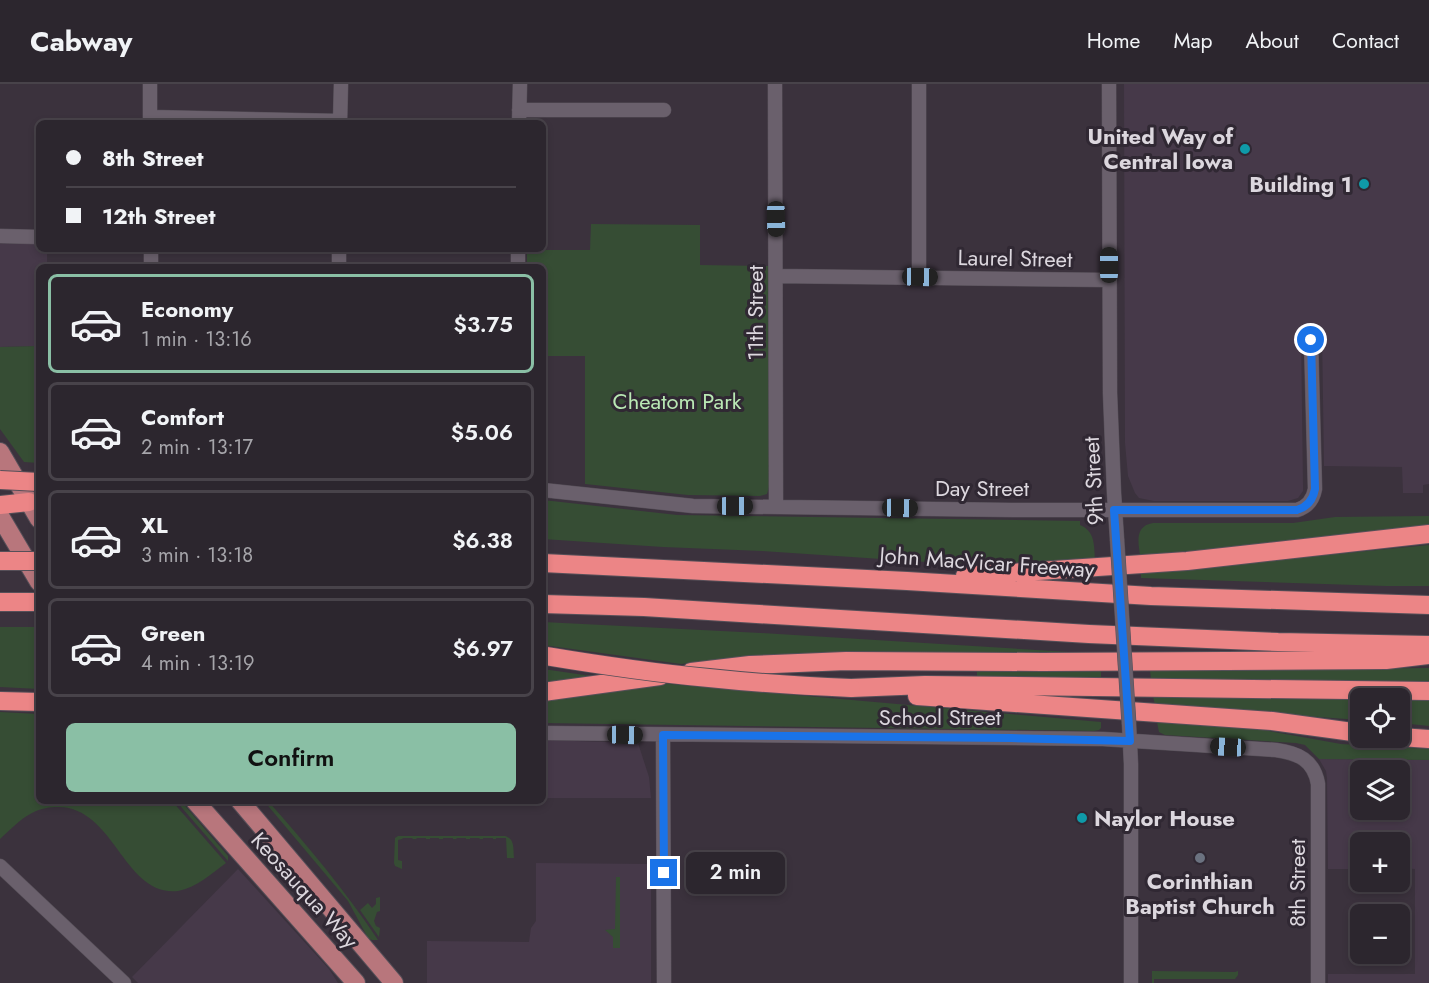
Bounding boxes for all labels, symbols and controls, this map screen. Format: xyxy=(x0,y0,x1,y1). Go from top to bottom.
text: Cabway xyxy=(30,21,132,62)
text: Home xyxy=(1087,26,1140,56)
text: Map xyxy=(1173,26,1213,56)
text: About xyxy=(1246,26,1299,56)
text: Contact xyxy=(1332,26,1399,56)
place label: United Way of Central Iowa xyxy=(1087,120,1234,177)
text: 8th Street xyxy=(102,142,204,174)
marker: United Way of Central Iowa xyxy=(1238,142,1252,156)
place label: Building 1 xyxy=(1249,168,1352,200)
marker: Building 1 xyxy=(1357,177,1371,191)
text: 12th Street xyxy=(102,200,215,232)
car xyxy=(767,201,785,237)
street label: Laurel Street xyxy=(957,241,1073,275)
car xyxy=(1100,247,1118,283)
street label: 11th Street xyxy=(739,264,771,361)
car xyxy=(902,268,938,286)
text: Economy xyxy=(141,293,233,325)
icon: car xyxy=(69,297,123,351)
text: $3.75 xyxy=(453,308,513,340)
text: 1 min · 13:16 xyxy=(141,325,252,354)
route start xyxy=(1297,326,1324,353)
park label: Cheatom Park xyxy=(613,385,742,417)
text: Comfort xyxy=(141,401,224,433)
icon: car xyxy=(69,405,123,459)
text: $5.06 xyxy=(451,416,513,448)
text: 2 min · 13:17 xyxy=(141,433,253,462)
street label: 9th Street xyxy=(1075,435,1111,526)
street label: Day Street xyxy=(935,472,1030,504)
car xyxy=(717,497,753,515)
car xyxy=(882,499,918,517)
text: XL xyxy=(141,509,168,541)
icon: car xyxy=(69,513,123,567)
text: $6.38 xyxy=(452,524,513,556)
street label: John MacVicar Freeway xyxy=(875,538,1096,585)
text: 3 min · 13:18 xyxy=(141,541,253,570)
text: Green xyxy=(141,617,205,649)
icon: car xyxy=(69,621,123,675)
text: $6.97 xyxy=(452,632,513,664)
text: 4 min · 13:19 xyxy=(141,649,254,678)
map controls xyxy=(1350,688,1410,964)
button: locate xyxy=(1350,688,1410,748)
street label: School Street xyxy=(879,701,1002,733)
button: Confirm xyxy=(66,723,516,792)
car xyxy=(607,726,643,744)
car xyxy=(1210,737,1246,757)
button: layers xyxy=(1350,760,1410,820)
place label: Naylor House xyxy=(1094,802,1235,834)
marker: Naylor House xyxy=(1075,811,1089,825)
street label: Keosauqua Way xyxy=(244,825,366,956)
button: + xyxy=(1350,832,1410,892)
street label: 8th Street xyxy=(1281,838,1313,927)
marker: Corinthian Baptist Church xyxy=(1193,851,1207,865)
callout: 2 min xyxy=(685,852,784,894)
text: 2 min xyxy=(710,858,761,887)
route end xyxy=(650,859,677,886)
place label: Corinthian Baptist Church xyxy=(1125,865,1275,922)
button: − xyxy=(1350,904,1410,964)

